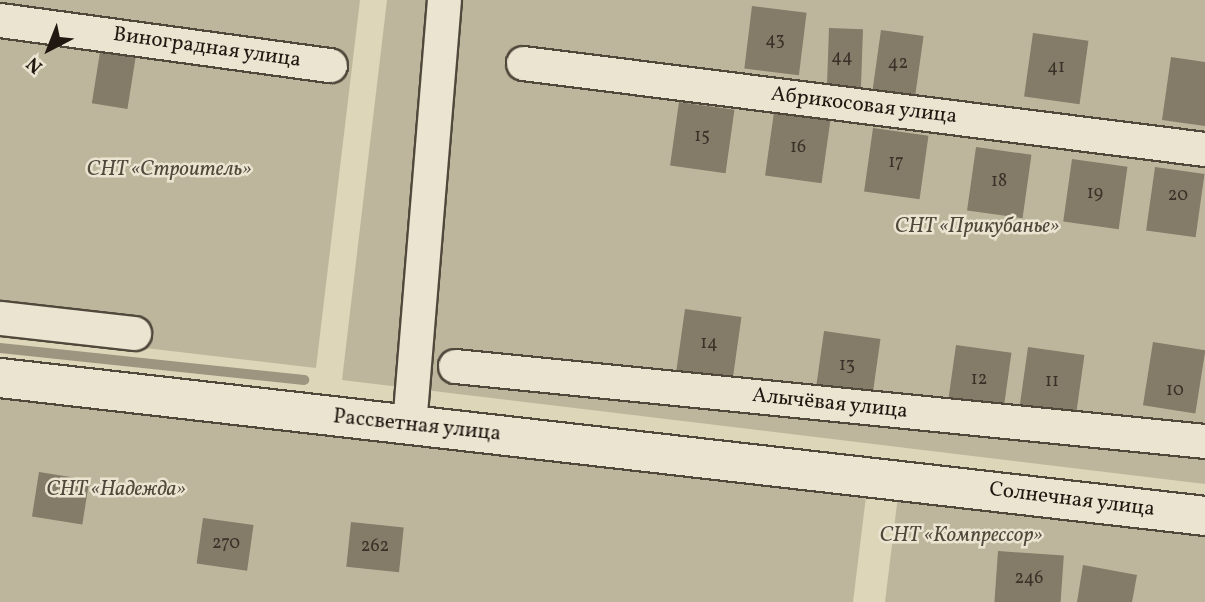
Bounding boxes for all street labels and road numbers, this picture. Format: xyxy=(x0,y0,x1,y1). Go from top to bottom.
street label: Виноградная улица xyxy=(111,22,303,74)
street label: Абрикосовая улица xyxy=(769,82,959,130)
street label: Алычёвая улица xyxy=(751,383,909,425)
street label: Рассветная улица xyxy=(331,405,503,447)
street label: Солнечная улица xyxy=(987,477,1157,523)

